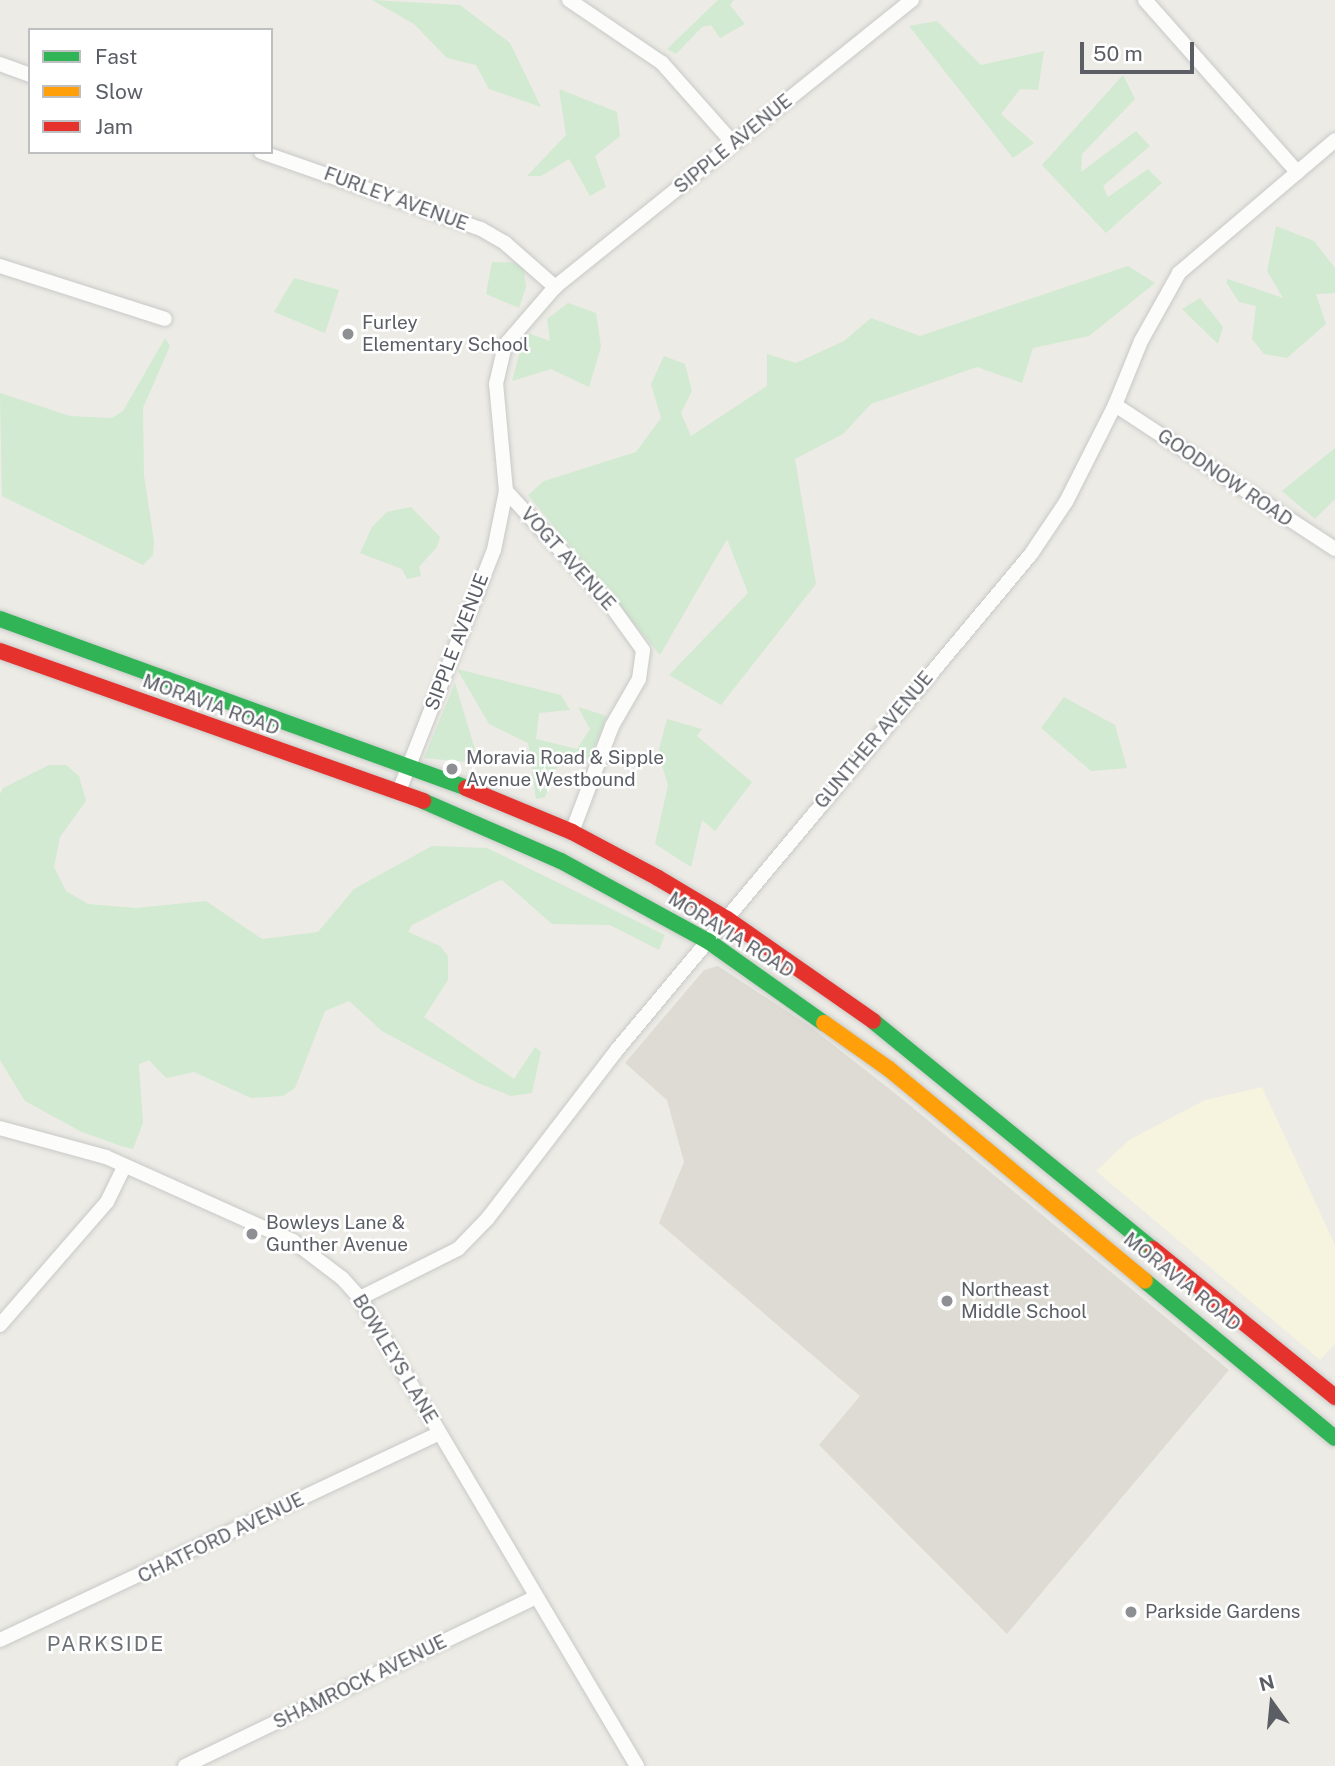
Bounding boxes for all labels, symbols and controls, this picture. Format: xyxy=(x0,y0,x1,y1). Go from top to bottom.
legend xyxy=(28,28,273,154)
scale bar xyxy=(1083,28,1197,72)
text: 50 m xyxy=(1093,41,1143,66)
text: Fast xyxy=(95,44,137,69)
text: Slow xyxy=(95,79,143,104)
street label: SIPPLE AVENUE xyxy=(670,90,796,198)
text: Jam xyxy=(95,114,133,139)
street label: FURLEY AVENUE xyxy=(321,162,471,236)
place label: Furley Elementary School xyxy=(362,312,529,356)
marker: Furley Elementary School xyxy=(340,326,356,342)
street label: GOODNOW ROAD xyxy=(1153,424,1297,532)
street label: VOGT AVENUE xyxy=(516,503,620,615)
street label: SIPPLE AVENUE xyxy=(420,570,494,714)
street label: GUNTHER AVENUE xyxy=(810,667,938,813)
street label: MORAVIA ROAD xyxy=(139,670,283,740)
place label: Moravia Road & Sipple Avenue Westbound xyxy=(466,747,664,791)
marker: Moravia Road & Sipple Avenue Westbound xyxy=(444,761,460,777)
street label: MORAVIA ROAD xyxy=(664,887,798,983)
place label: Bowleys Lane & Gunther Avenue xyxy=(266,1212,408,1256)
marker: Bowleys Lane & Gunther Avenue xyxy=(244,1226,260,1242)
street label: MORAVIA ROAD xyxy=(1119,1228,1245,1336)
place label: Northeast Middle School xyxy=(961,1279,1087,1323)
street label: BOWLEYS LANE xyxy=(347,1290,443,1428)
marker: Northeast Middle School xyxy=(939,1293,955,1309)
street label: CHATFORD AVENUE xyxy=(134,1488,308,1588)
place label: Parkside Gardens xyxy=(1145,1601,1301,1623)
marker: Parkside Gardens xyxy=(1123,1604,1139,1620)
street label: SHAMROCK AVENUE xyxy=(270,1630,450,1734)
district label: PARKSIDE xyxy=(48,1631,164,1657)
north arrow xyxy=(1237,1668,1307,1738)
text: N xyxy=(1257,1670,1277,1695)

